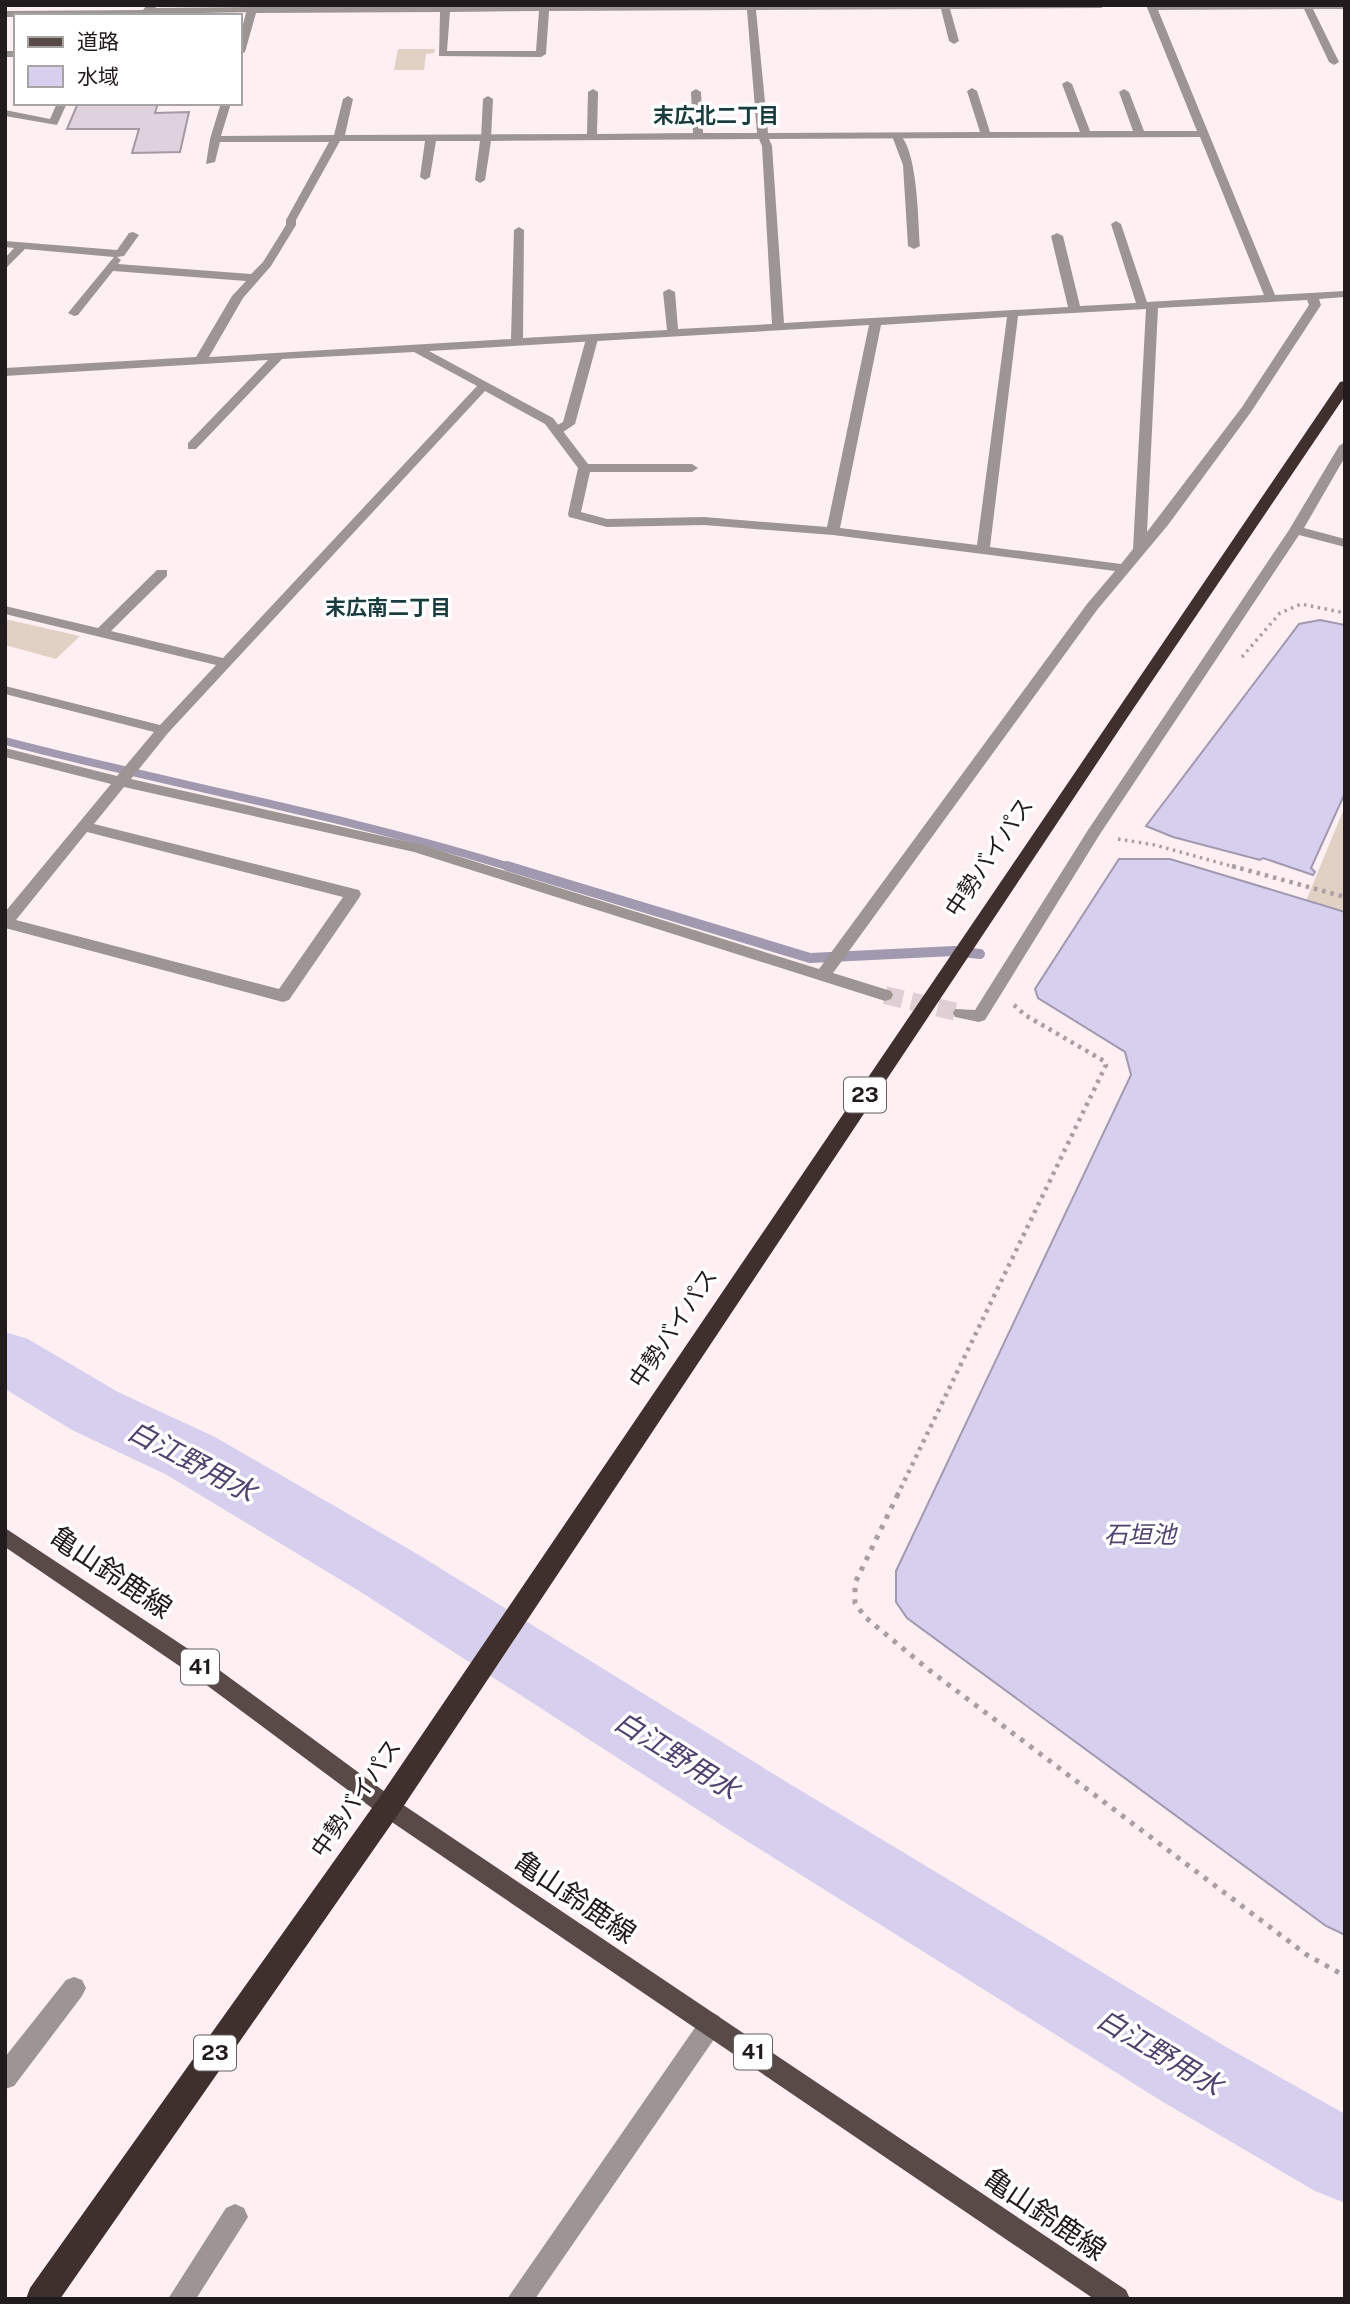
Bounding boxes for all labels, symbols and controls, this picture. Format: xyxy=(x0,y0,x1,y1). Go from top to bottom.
legend xyxy=(14,14,242,105)
text: 道路 xyxy=(77,29,119,54)
text: 水域 xyxy=(77,64,119,89)
district label: 末広北二丁目 xyxy=(653,103,779,128)
district label: 末広南二丁目 xyxy=(325,595,451,620)
street label: 中勢バイパス xyxy=(939,792,1038,921)
road number: 23 xyxy=(844,1078,886,1112)
street label: 中勢バイパス xyxy=(623,1263,722,1392)
water label: 白江野用水 xyxy=(123,1413,264,1509)
street label: 亀山鈴鹿線 xyxy=(44,1519,179,1624)
water label: 石垣池 xyxy=(1104,1520,1178,1548)
road number: 41 xyxy=(181,1650,219,1684)
water label: 白江野用水 xyxy=(609,1703,748,1807)
street label: 中勢バイパス xyxy=(305,1734,406,1862)
street label: 亀山鈴鹿線 xyxy=(508,1844,643,1949)
water label: 白江野用水 xyxy=(1092,2001,1231,2103)
road number: 41 xyxy=(734,2035,772,2070)
road number: 23 xyxy=(194,2036,236,2070)
street label: 亀山鈴鹿線 xyxy=(978,2161,1113,2266)

